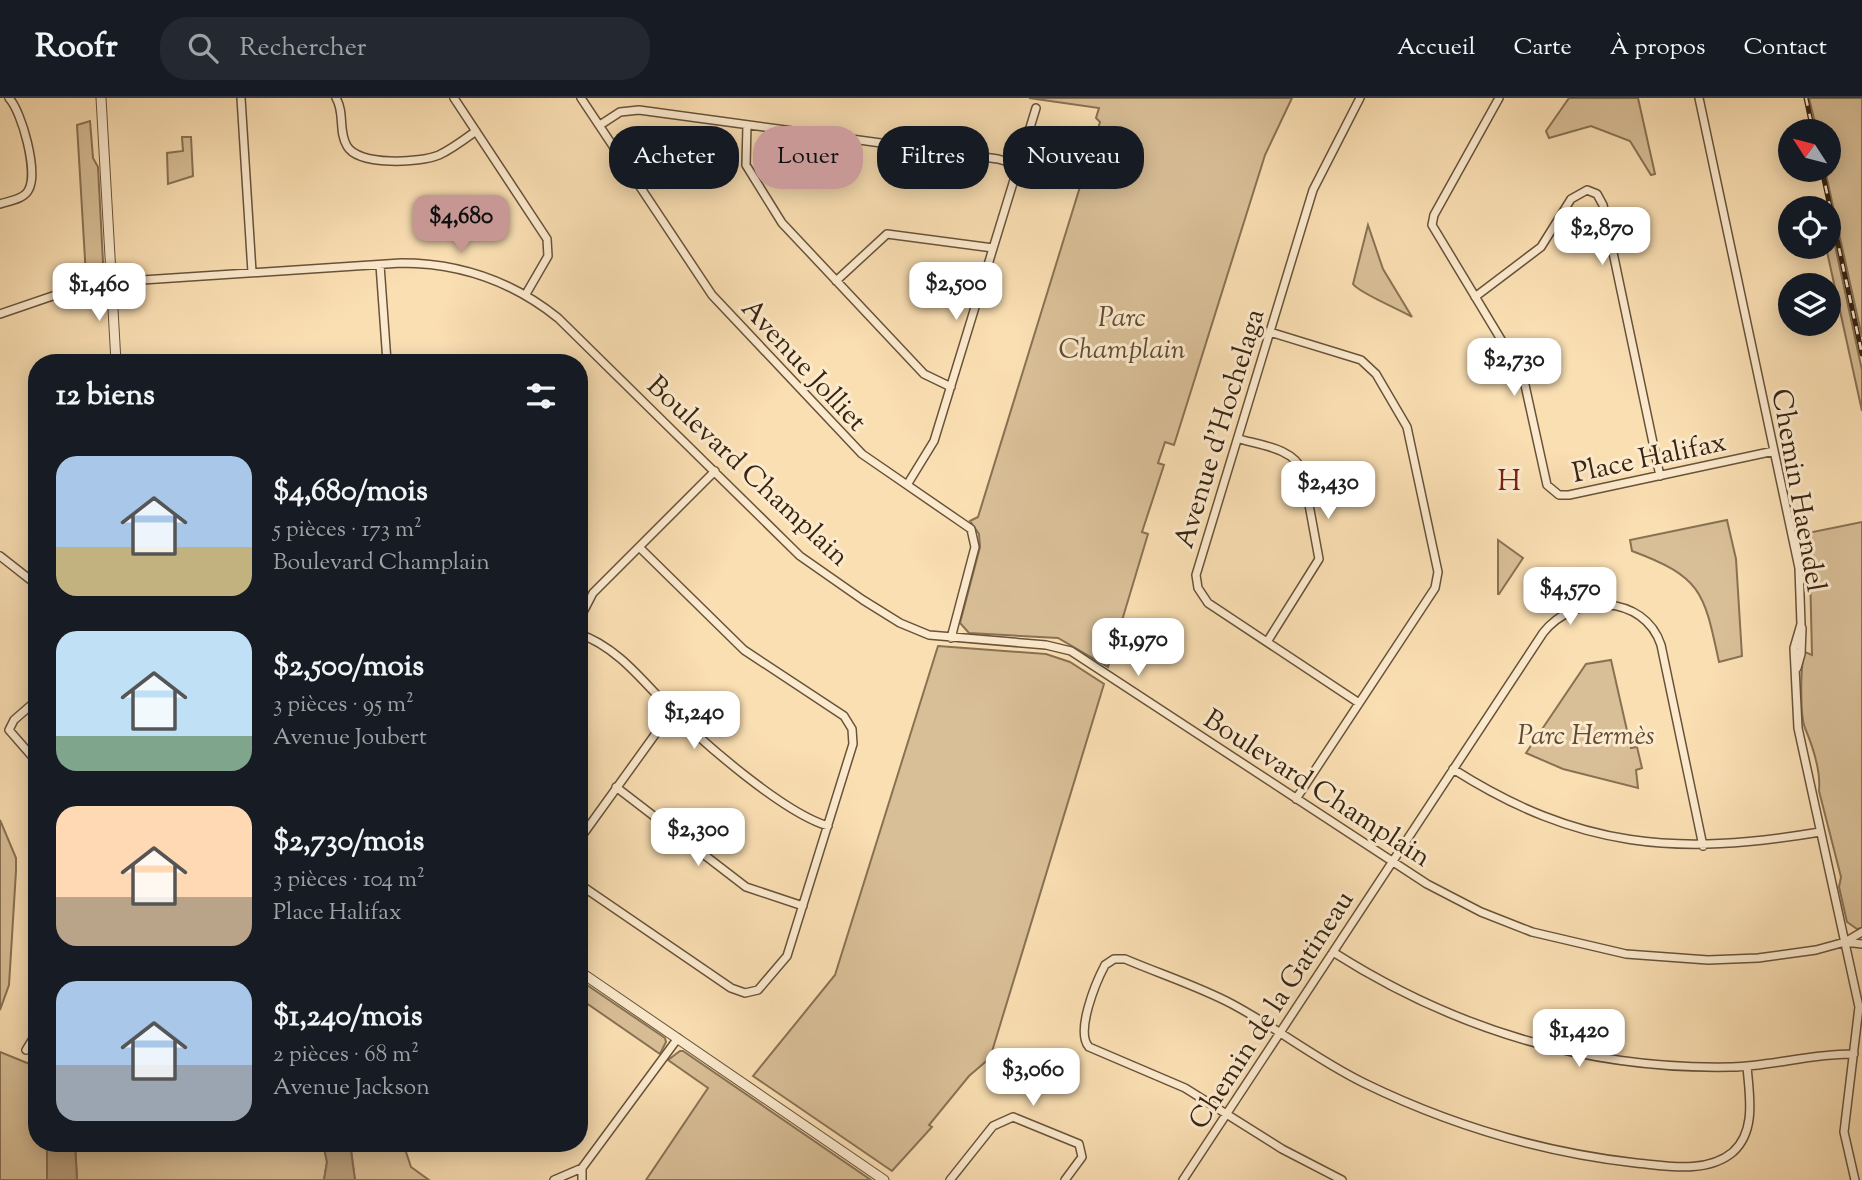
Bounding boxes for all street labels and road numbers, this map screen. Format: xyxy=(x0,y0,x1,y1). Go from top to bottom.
street label: Avenue Jolliet xyxy=(731,291,875,442)
street label: Avenue d'Hochelaga xyxy=(1165,304,1276,553)
street label: Boulevard Champlain xyxy=(637,367,857,577)
street label: Chemin Haendel xyxy=(1759,386,1835,595)
street label: Place Halifax xyxy=(1569,423,1730,495)
street label: Boulevard Champlain xyxy=(1195,701,1438,878)
street label: Chemin de la Gatineau xyxy=(1180,883,1365,1138)

